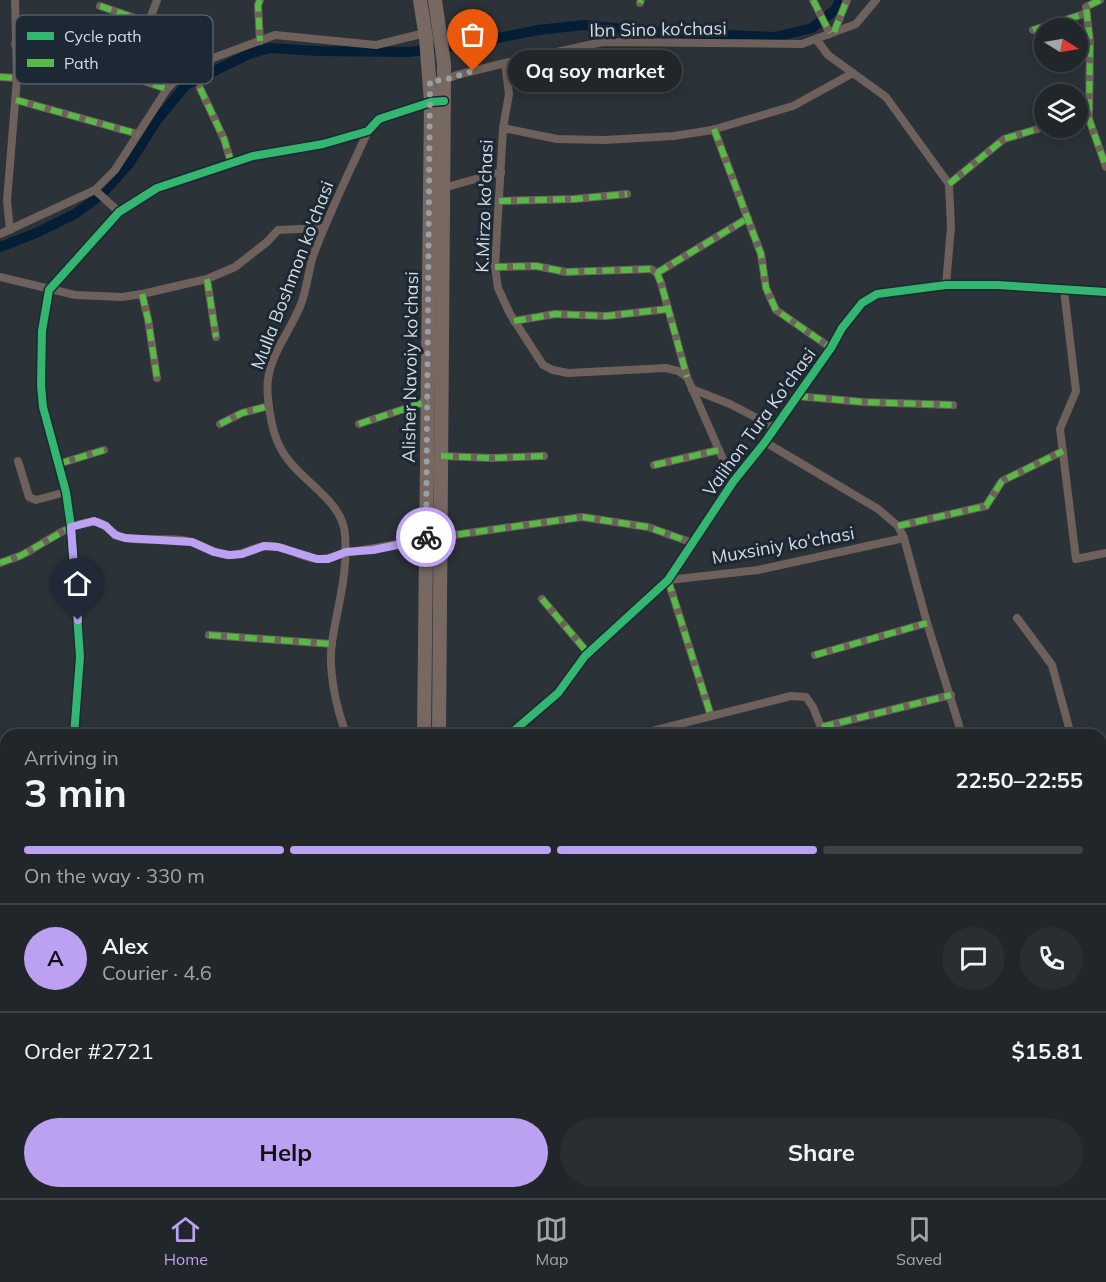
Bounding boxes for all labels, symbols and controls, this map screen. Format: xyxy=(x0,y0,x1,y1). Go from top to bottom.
pin xyxy=(447,9,498,71)
legend xyxy=(15,15,213,84)
street label: Ibn Sino ko‘chasi xyxy=(589,16,727,42)
icon: bag xyxy=(456,18,489,51)
north arrow xyxy=(1034,18,1088,72)
map controls xyxy=(1034,18,1088,138)
text: Cycle path xyxy=(64,26,142,46)
callout: Oq soy market xyxy=(509,50,683,92)
text: Path xyxy=(64,53,99,73)
text: Oq soy market xyxy=(525,58,665,83)
button: layers xyxy=(1034,84,1088,138)
street label: K.Mirzo ko'chasi xyxy=(470,139,498,273)
street label: Mulla Boshmon ko'chasi xyxy=(245,178,339,372)
street label: Alisher Navoiy ko'chasi xyxy=(397,271,423,463)
street label: Valihon Tura Ko'chasi xyxy=(697,343,821,501)
courier xyxy=(396,507,456,567)
icon: bike xyxy=(410,521,443,554)
street label: Muxsiniy ko'chasi xyxy=(710,521,856,569)
pin xyxy=(52,558,103,620)
icon: home xyxy=(61,567,94,600)
text: Arriving in xyxy=(24,745,119,770)
text: 22:50–22:55 xyxy=(955,766,1083,794)
text: 3 min xyxy=(24,768,127,817)
text: On the way · 330 m xyxy=(24,863,205,888)
button: chat xyxy=(942,927,1005,990)
button: phone xyxy=(1020,927,1083,990)
text: Alex xyxy=(102,932,148,960)
text: A xyxy=(47,944,64,972)
text: Courier · 4.6 xyxy=(102,960,212,985)
text: Order #2721 xyxy=(24,1037,154,1065)
text: $15.81 xyxy=(1012,1037,1083,1065)
button: Help xyxy=(24,1118,548,1187)
button: Share xyxy=(560,1118,1083,1187)
tab: Home xyxy=(164,1213,208,1269)
tab: Map xyxy=(535,1213,568,1269)
tab: Saved xyxy=(896,1213,942,1269)

